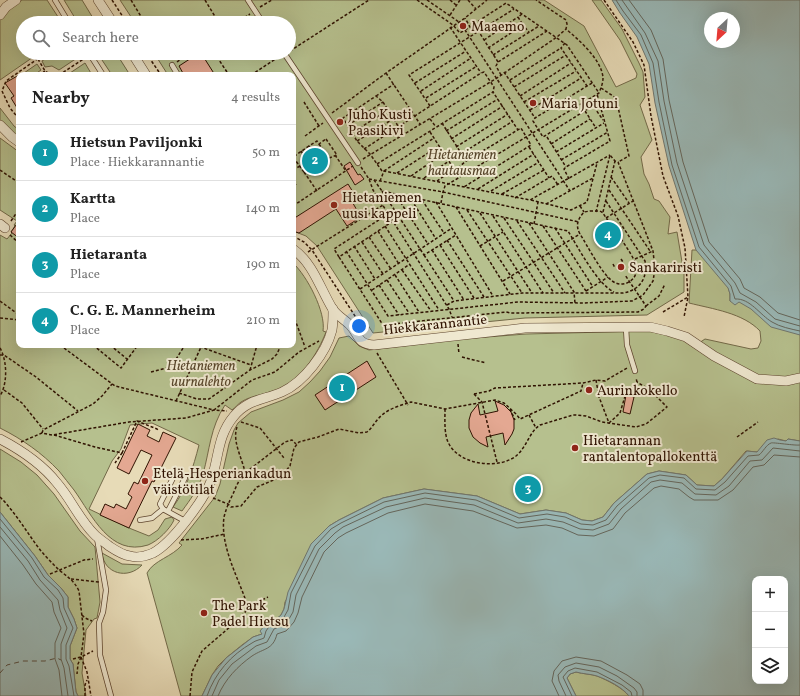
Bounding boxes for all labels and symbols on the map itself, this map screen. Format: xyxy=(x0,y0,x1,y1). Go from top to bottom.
north arrow xyxy=(704,12,740,48)
place label: Maaemo xyxy=(471,18,524,37)
marker: Maaemo xyxy=(458,21,468,31)
place label: Maria Jotuni xyxy=(541,95,618,114)
marker: Maria Jotuni xyxy=(528,98,538,108)
place label: Juho Kusti Paasikivi xyxy=(348,106,412,141)
marker: Juho Kusti Paasikivi xyxy=(335,117,345,127)
pin: 2 xyxy=(302,146,328,176)
park label: Hietaniemen hautausmaa xyxy=(427,146,497,181)
place label: Hietaniemen uusi kappeli xyxy=(342,189,422,224)
marker: Hietaniemen uusi kappeli xyxy=(329,200,339,210)
pin: 4 xyxy=(595,220,621,250)
place label: Sankariristi xyxy=(629,259,702,278)
marker: Sankariristi xyxy=(616,262,626,272)
street label: Hiekkarannantie xyxy=(382,311,488,340)
your location xyxy=(349,316,369,336)
park label: Hietaniemen uurnalehto xyxy=(166,357,236,392)
pin: 1 xyxy=(329,373,355,403)
place label: Aurinkokello xyxy=(597,382,678,401)
marker: Aurinkokello xyxy=(584,385,594,395)
place label: Hietarannan rantalentopallokenttä xyxy=(583,432,717,467)
marker: Hietarannan rantalentopallokenttä xyxy=(570,443,580,453)
place label: Etelä-Hesperiankadun väistötilat xyxy=(153,465,291,500)
pin: 3 xyxy=(515,474,541,504)
marker: Etelä-Hesperiankadun väistötilat xyxy=(140,476,150,486)
place label: The Park Padel Hietsu xyxy=(212,597,289,632)
marker: The Park Padel Hietsu xyxy=(199,608,209,618)

